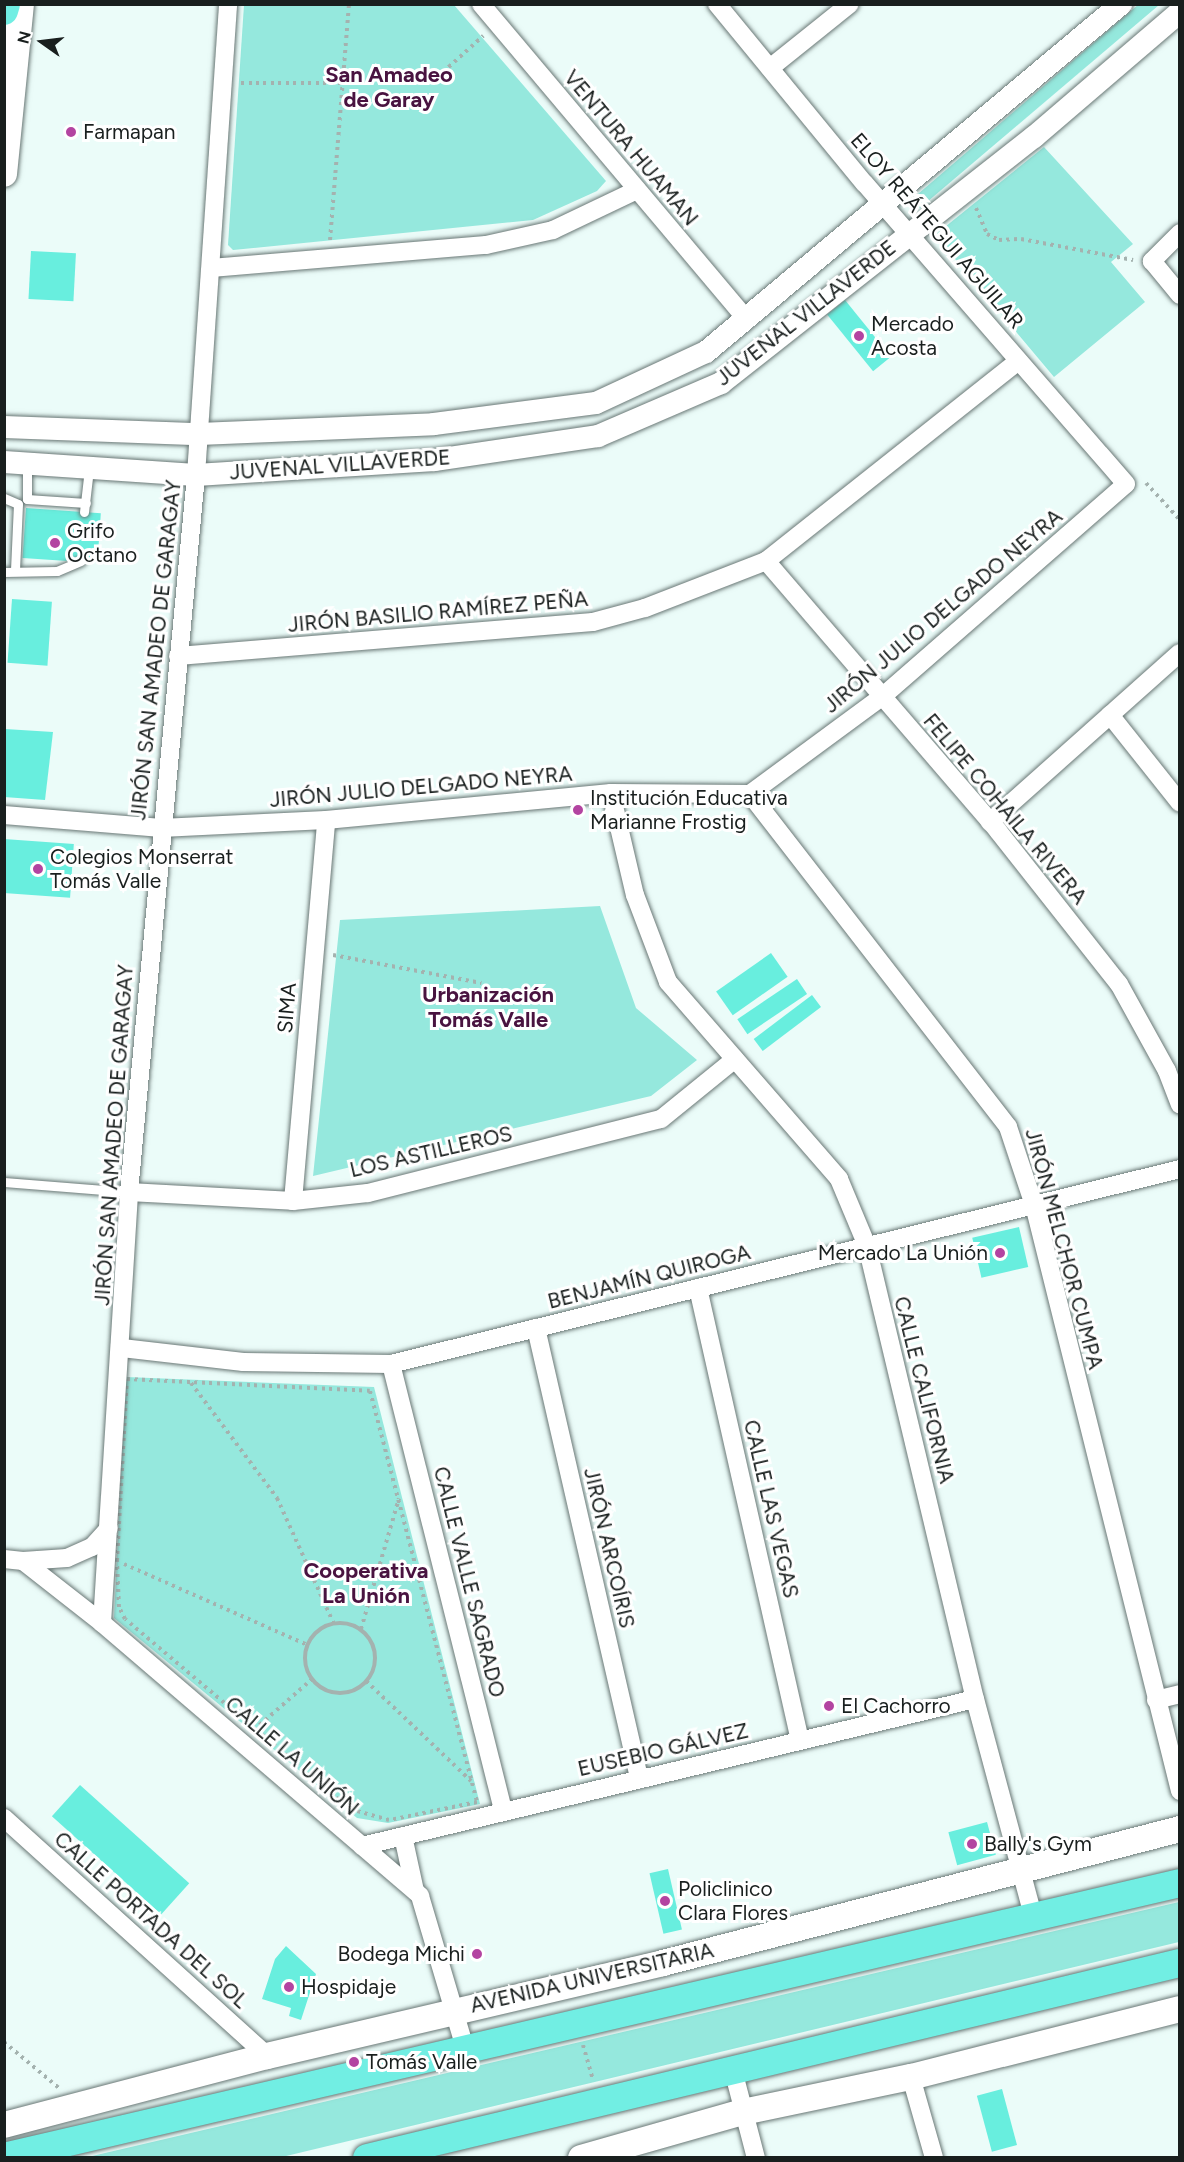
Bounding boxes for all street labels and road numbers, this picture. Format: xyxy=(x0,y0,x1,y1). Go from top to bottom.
street label: VENTURA HUAMAN xyxy=(559,65,703,231)
street label: ELOY REÁTEGUI AGUILAR xyxy=(845,128,1029,334)
street label: JUVENAL VILLAVERDE xyxy=(711,235,901,391)
street label: JUVENAL VILLAVERDE xyxy=(229,445,451,485)
street label: JIRÓN SAN AMADEO DE GARAGAY xyxy=(126,479,186,821)
street label: JIRÓN JULIO DELGADO NEYRA xyxy=(819,504,1067,718)
street label: JIRÓN BASILIO RAMÍREZ PEÑA xyxy=(287,586,589,638)
street label: FELIPE COHAILA RIVERA xyxy=(918,709,1092,909)
street label: JIRÓN JULIO DELGADO NEYRA xyxy=(269,761,573,813)
street label: JIRÓN SAN AMADEO DE GARAGAY xyxy=(90,964,138,1306)
street label: SIMA xyxy=(272,982,302,1034)
street label: LOS ASTILLEROS xyxy=(347,1121,515,1183)
street label: JIRÓN MELCHOR CUMPA xyxy=(1020,1126,1108,1372)
street label: BENJAMÍN QUIROGA xyxy=(545,1240,753,1314)
street label: CALLE CALIFORNIA xyxy=(889,1294,959,1486)
street label: CALLE LAS VEGAS xyxy=(738,1418,804,1600)
street label: CALLE VALLE SAGRADO xyxy=(428,1464,510,1700)
street label: JIRÓN ARCOÍRIS xyxy=(578,1465,640,1631)
street label: CALLE LA UNIÓN xyxy=(220,1691,364,1821)
street label: EUSEBIO GÁLVEZ xyxy=(575,1718,751,1782)
street label: CALLE PORTADA DEL SOL xyxy=(49,1826,253,2014)
street label: AVENIDA UNIVERSITARIA xyxy=(468,1938,716,2018)

